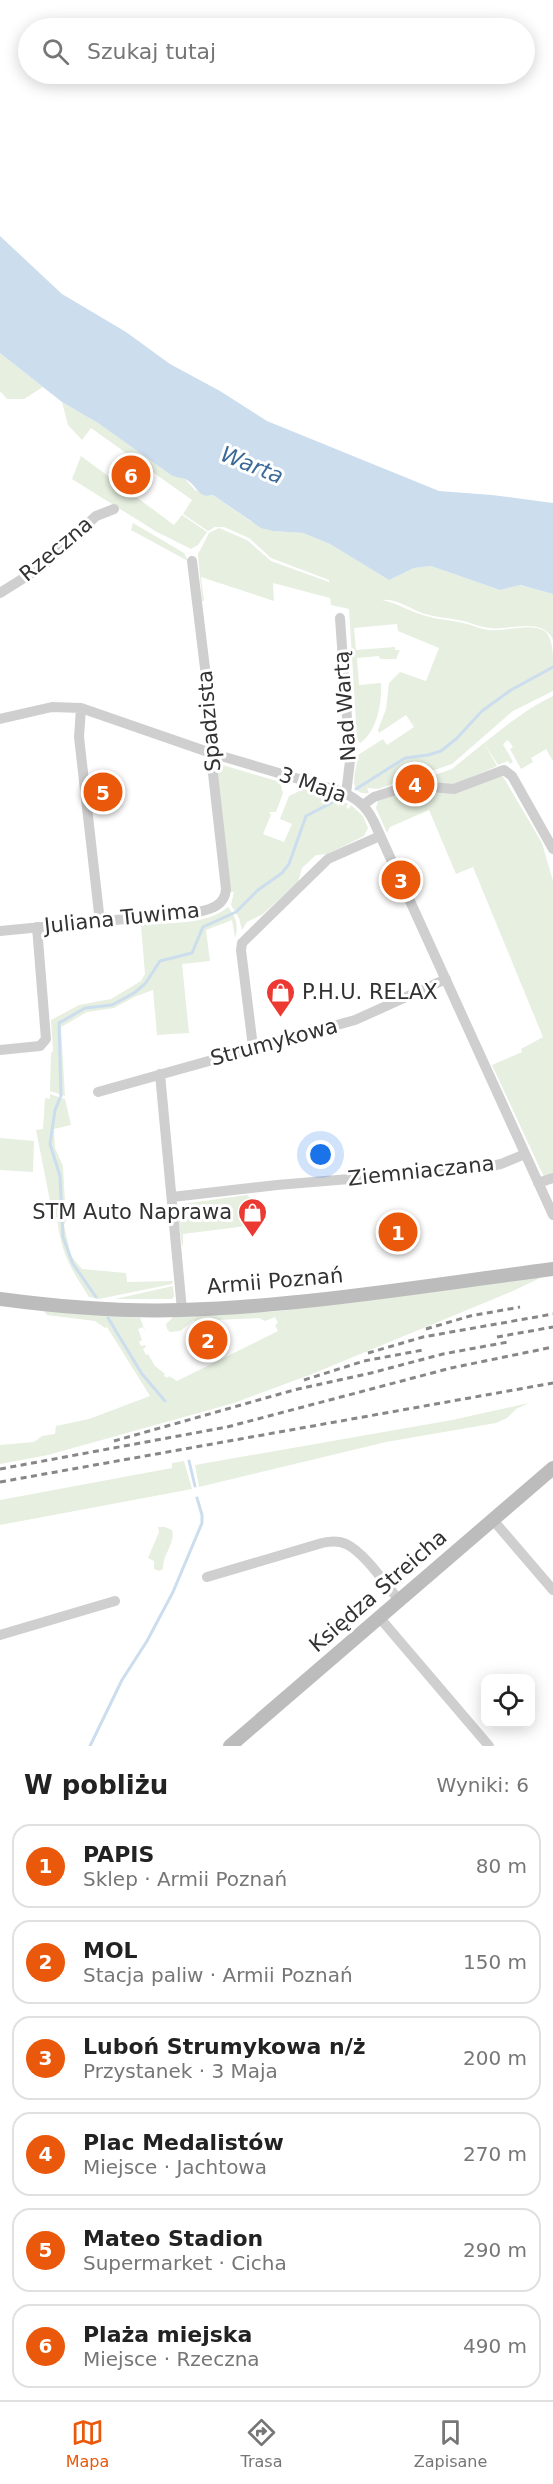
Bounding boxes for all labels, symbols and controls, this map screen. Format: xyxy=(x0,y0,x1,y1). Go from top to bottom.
search box xyxy=(18,18,535,84)
icon: search xyxy=(39,35,72,68)
text: Szukaj tutaj xyxy=(87,39,216,64)
water label: Warta xyxy=(217,441,287,489)
pin: 6 xyxy=(112,452,150,498)
street label: Rzeczna xyxy=(15,512,97,586)
street label: Nad Wartą xyxy=(329,650,361,762)
street label: Spadzista xyxy=(193,669,225,773)
street label: 3 Maja xyxy=(276,762,350,808)
pin: 4 xyxy=(396,762,434,806)
pin: 5 xyxy=(84,770,122,814)
pin: 3 xyxy=(382,858,420,902)
street label: Juliana Tuwima xyxy=(41,898,201,938)
shop icon: P.H.U. RELAX xyxy=(265,976,297,1018)
place label: P.H.U. RELAX xyxy=(302,980,438,1004)
street label: Strumykowa xyxy=(208,1013,340,1071)
your location xyxy=(306,1140,335,1169)
street label: Ziemniaczana xyxy=(347,1151,495,1191)
shop icon: STM Auto Naprawa xyxy=(237,1196,269,1238)
place label: STM Auto Naprawa xyxy=(32,1200,232,1224)
pin: 1 xyxy=(378,1210,418,1254)
street label: Armii Poznań xyxy=(206,1263,344,1299)
pin: 2 xyxy=(188,1318,228,1362)
street label: Księdza Streicha xyxy=(305,1525,451,1657)
map controls xyxy=(481,1674,535,1728)
button: locate xyxy=(481,1674,535,1728)
text: W pobliżu xyxy=(24,1770,168,1800)
text: Wyniki: 6 xyxy=(437,1773,529,1797)
text: PAPIS xyxy=(83,1842,154,1867)
text: 1 xyxy=(39,1854,52,1878)
text: 80 m xyxy=(476,1854,527,1878)
text: Sklep · Armii Poznań xyxy=(83,1867,287,1891)
text: MOL xyxy=(83,1938,138,1963)
text: 2 xyxy=(39,1950,52,1974)
text: 150 m xyxy=(463,1950,527,1974)
text: Stacja paliw · Armii Poznań xyxy=(83,1963,353,1987)
text: Luboń Strumykowa n/ż xyxy=(83,2034,366,2059)
text: 3 xyxy=(39,2046,52,2070)
text: 200 m xyxy=(463,2046,527,2070)
text: Przystanek · 3 Maja xyxy=(83,2059,278,2083)
text: Plac Medalistów xyxy=(83,2130,284,2155)
text: 4 xyxy=(39,2142,52,2166)
text: 270 m xyxy=(463,2142,527,2166)
text: Miejsce · Jachtowa xyxy=(83,2155,267,2179)
text: Mateo Stadion xyxy=(83,2226,263,2251)
text: 5 xyxy=(39,2238,52,2262)
text: 290 m xyxy=(463,2238,527,2262)
text: Supermarket · Cicha xyxy=(83,2251,287,2275)
text: Plaża miejska xyxy=(83,2322,252,2347)
text: 6 xyxy=(39,2334,52,2358)
text: 490 m xyxy=(463,2334,527,2358)
text: Miejsce · Rzeczna xyxy=(83,2347,260,2371)
tab: Mapa xyxy=(66,2416,109,2471)
tab: Trasa xyxy=(241,2416,283,2471)
tab: Zapisane xyxy=(414,2416,487,2471)

